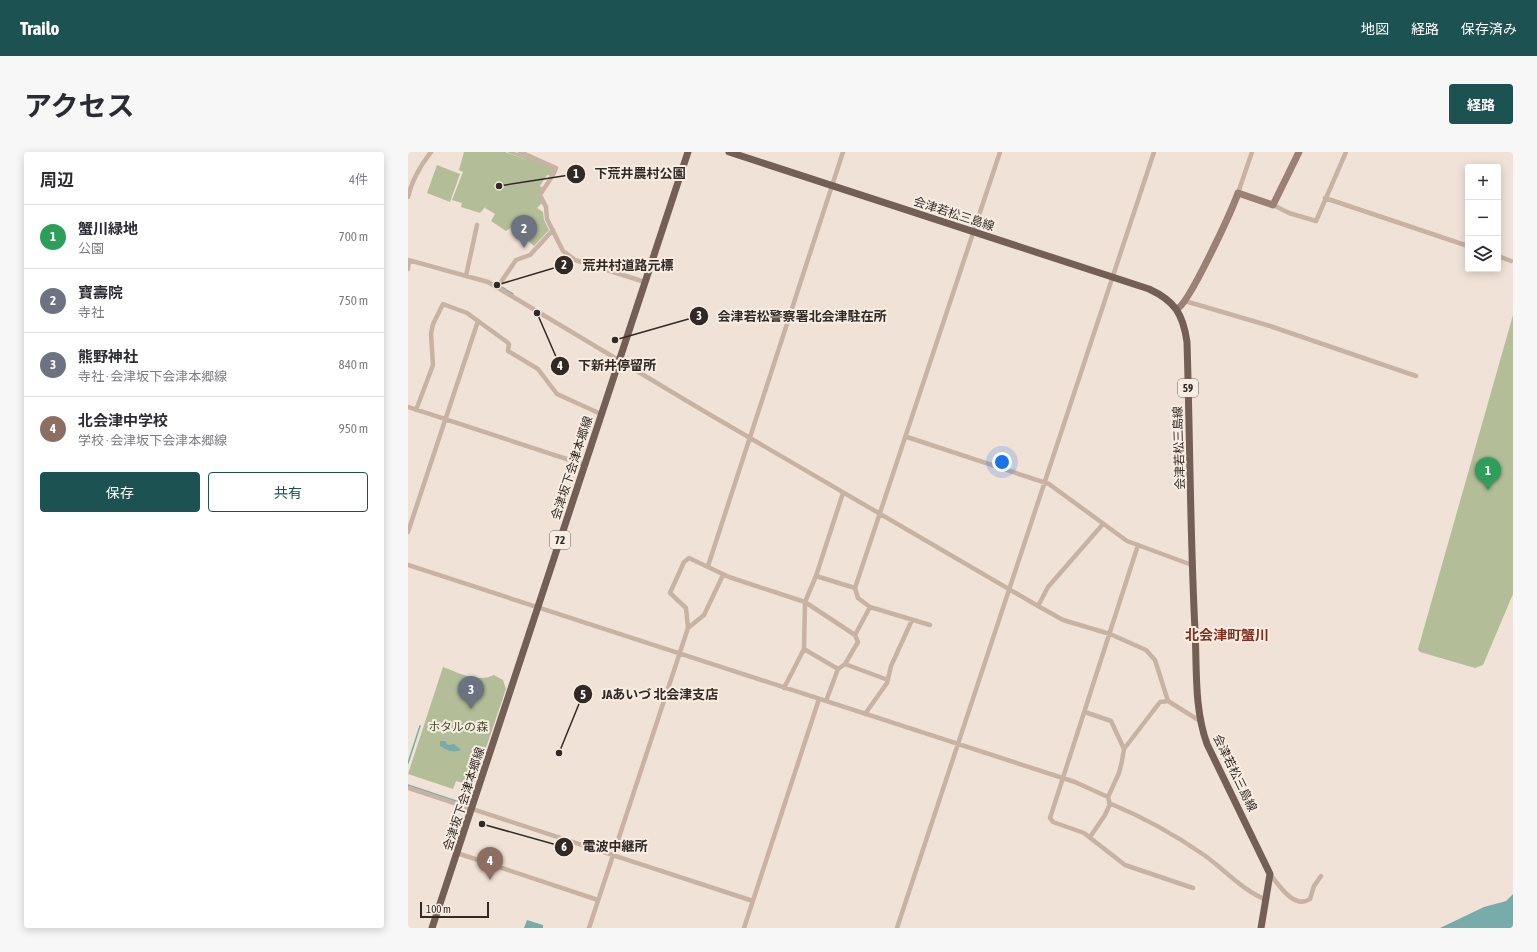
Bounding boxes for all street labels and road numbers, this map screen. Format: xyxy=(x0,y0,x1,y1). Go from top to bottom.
street label: 会津若松三島線 xyxy=(912,194,996,234)
road number: 59 xyxy=(1178,379,1198,397)
street label: 会津若松三島線 xyxy=(1171,406,1187,490)
street label: 会津坂下会津本郷線 xyxy=(549,414,595,522)
road number: 72 xyxy=(550,531,570,549)
street label: 会津若松三島線 xyxy=(1210,732,1260,814)
street label: 会津坂下会津本郷線 xyxy=(441,745,487,853)

